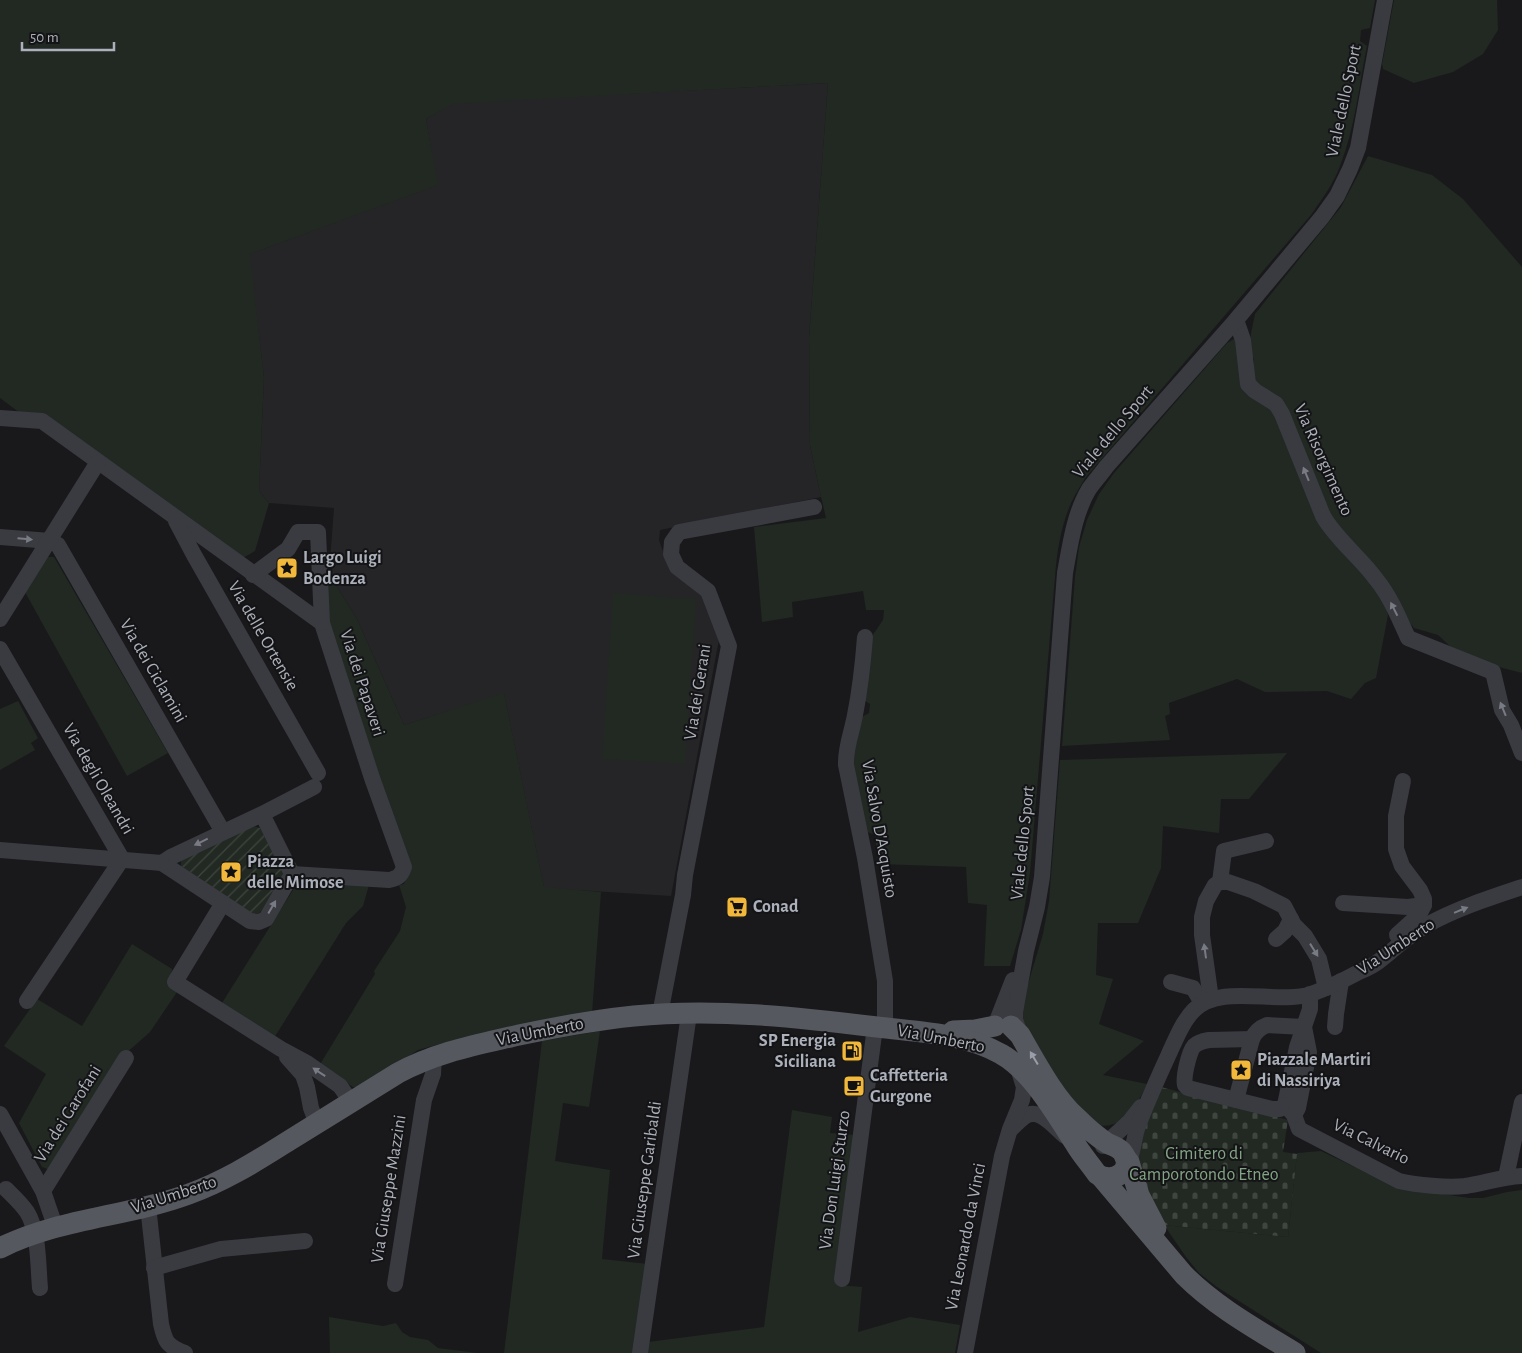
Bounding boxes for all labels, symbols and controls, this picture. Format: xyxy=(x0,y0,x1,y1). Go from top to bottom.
scale bar xyxy=(22,20,115,52)
text: 50 m xyxy=(30,30,59,45)
street label: Viale dello Sport xyxy=(1323,43,1365,159)
street label: Viale dello Sport xyxy=(1069,382,1157,482)
street label: Via Risorgimento xyxy=(1290,401,1356,519)
one-way arrow xyxy=(1302,466,1310,481)
one-way arrow xyxy=(17,535,33,543)
place label: Largo Luigi Bodenza xyxy=(303,549,382,588)
place icon: Largo Luigi Bodenza xyxy=(275,556,299,580)
street label: Via delle Ortensie xyxy=(224,578,302,694)
one-way arrow xyxy=(1390,601,1398,616)
street label: Via dei Ciclamini xyxy=(116,616,190,726)
street label: Via dei Papaveri xyxy=(336,627,388,739)
street label: Via dei Gerani xyxy=(682,643,714,741)
one-way arrow xyxy=(1498,702,1506,716)
street label: Via degli Oleandri xyxy=(59,720,137,838)
street label: Via Salvo D'Acquisto xyxy=(858,759,900,900)
street label: Viale dello Sport xyxy=(1008,785,1038,901)
one-way arrow xyxy=(194,838,209,846)
place label: Piazza delle Mimose xyxy=(247,853,343,892)
place icon: Piazza delle Mimose xyxy=(219,860,243,884)
supermarket icon: Conad xyxy=(725,895,749,919)
place label: Conad xyxy=(753,898,799,916)
one-way arrow xyxy=(268,901,277,914)
one-way arrow xyxy=(1453,906,1468,913)
street label: Via Umberto xyxy=(1354,915,1438,979)
one-way arrow xyxy=(1200,943,1208,959)
one-way arrow xyxy=(1309,943,1318,956)
street label: Via Umberto xyxy=(495,1015,585,1049)
street label: Via Umberto xyxy=(896,1022,986,1056)
place label: SP Energia Siciliana xyxy=(759,1032,836,1071)
fuel station icon: SP Energia Siciliana xyxy=(840,1039,864,1063)
place label: Piazzale Martiri di Nassiriya xyxy=(1257,1051,1371,1090)
one-way arrow xyxy=(1030,1052,1039,1065)
place icon: Piazzale Martiri di Nassiriya xyxy=(1229,1058,1253,1082)
street label: Via dei Garofani xyxy=(31,1062,105,1166)
one-way arrow xyxy=(312,1067,326,1077)
place label: Caffetteria Gurgone xyxy=(870,1067,948,1106)
cafe icon: Caffetteria Gurgone xyxy=(842,1074,866,1098)
street label: Via Giuseppe Garibaldi xyxy=(625,1100,665,1260)
street label: Via Don Luigi Sturzo xyxy=(816,1109,854,1251)
street label: Via Giuseppe Mazzini xyxy=(368,1114,410,1264)
street label: Via Calvario xyxy=(1330,1116,1412,1168)
park label: Cimitero di Camporotondo Etneo xyxy=(1129,1145,1279,1184)
street label: Via Leonardo da Vinci xyxy=(943,1162,989,1312)
street label: Via Umberto xyxy=(129,1173,219,1217)

